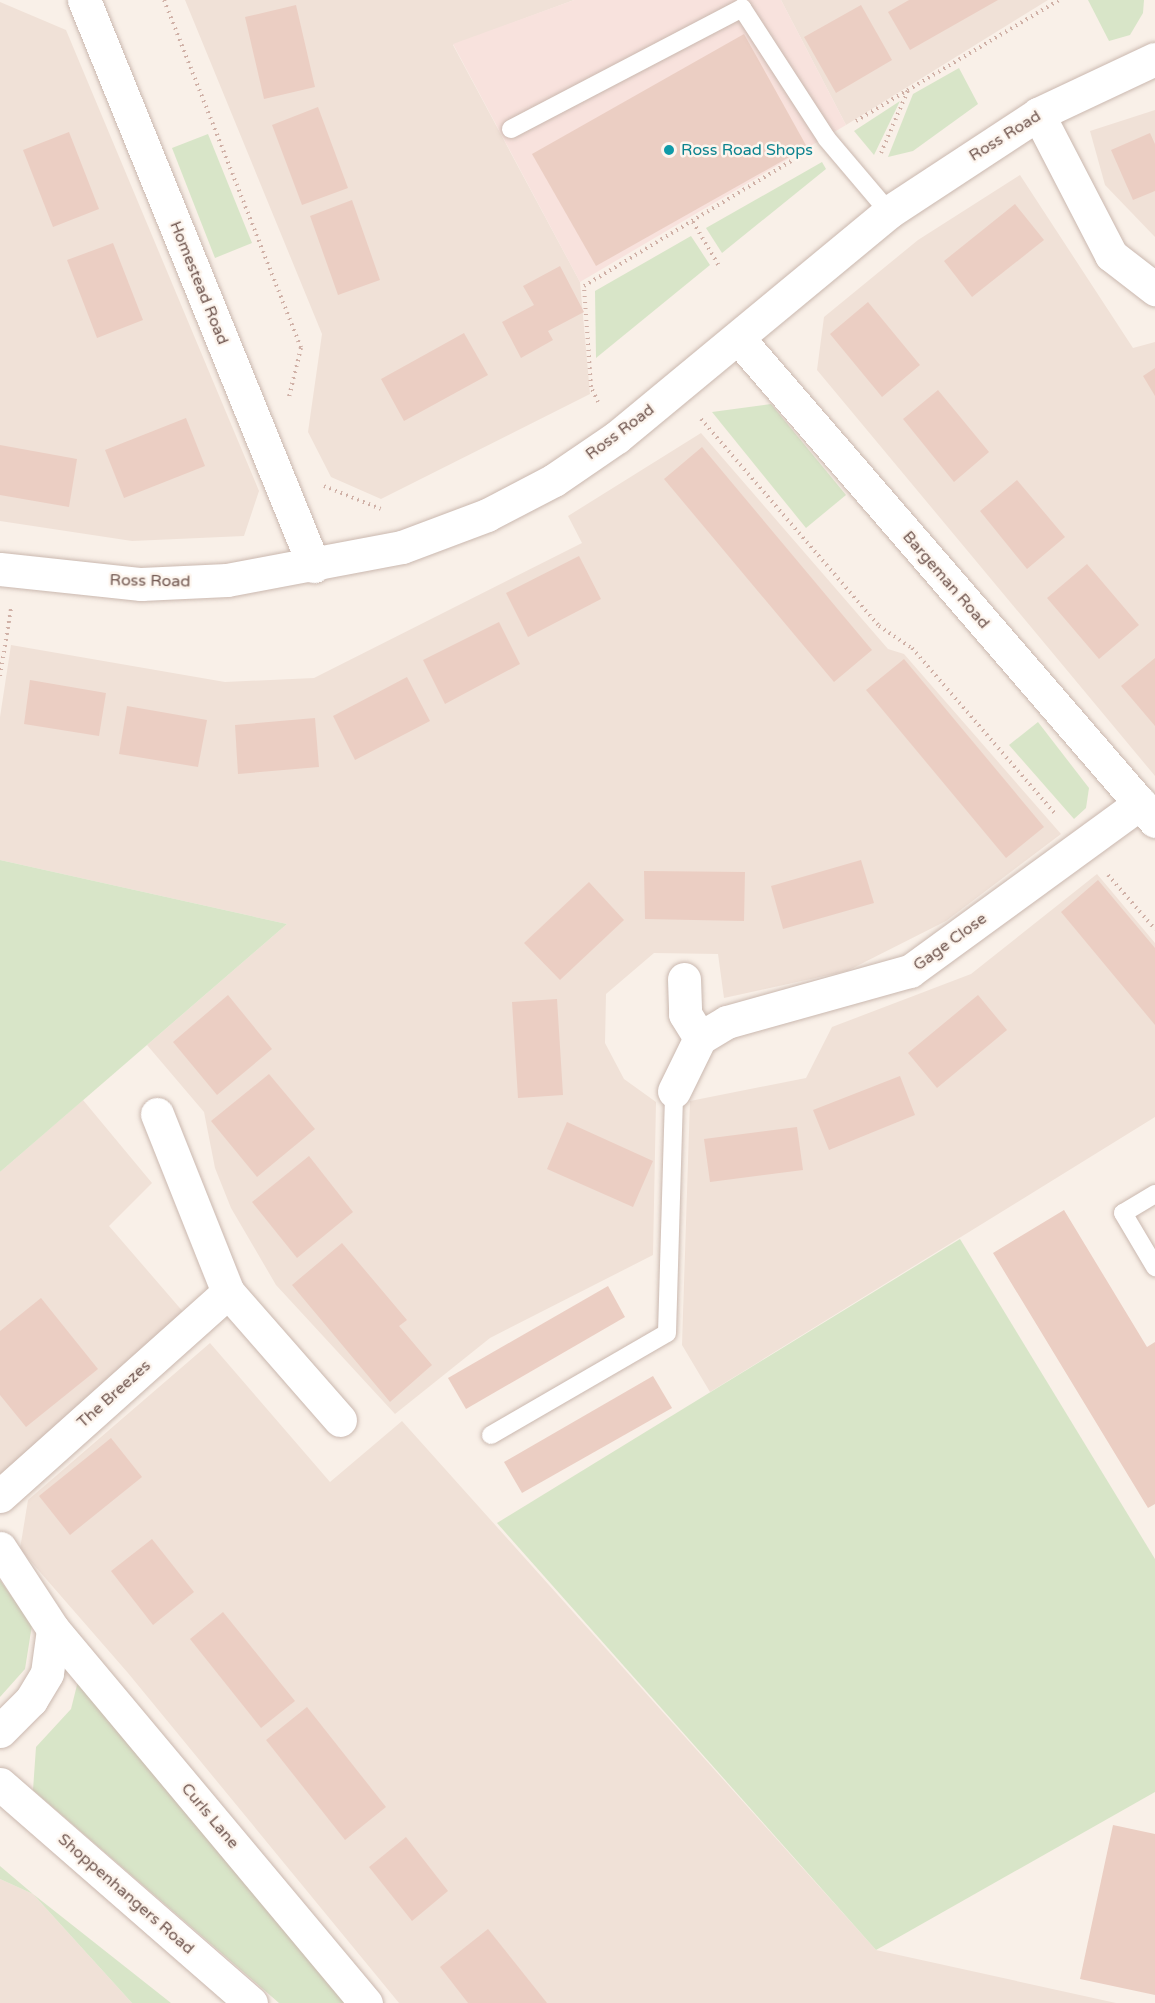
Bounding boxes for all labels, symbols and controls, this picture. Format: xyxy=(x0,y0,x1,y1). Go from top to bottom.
street label: Ross Road xyxy=(966,106,1044,166)
place label: Ross Road Shops xyxy=(681,140,813,160)
marker: Ross Road Shops xyxy=(662,143,676,157)
street label: Homestead Road xyxy=(165,218,233,348)
street label: Ross Road xyxy=(582,400,658,464)
street label: Bargeman Road xyxy=(898,527,994,633)
street label: Ross Road xyxy=(109,571,191,591)
street label: Gage Close xyxy=(910,909,990,975)
street label: The Breezes xyxy=(73,1356,155,1432)
street label: Curls Lane xyxy=(177,1779,243,1853)
street label: Shoppenhangers Road xyxy=(54,1830,198,1958)

